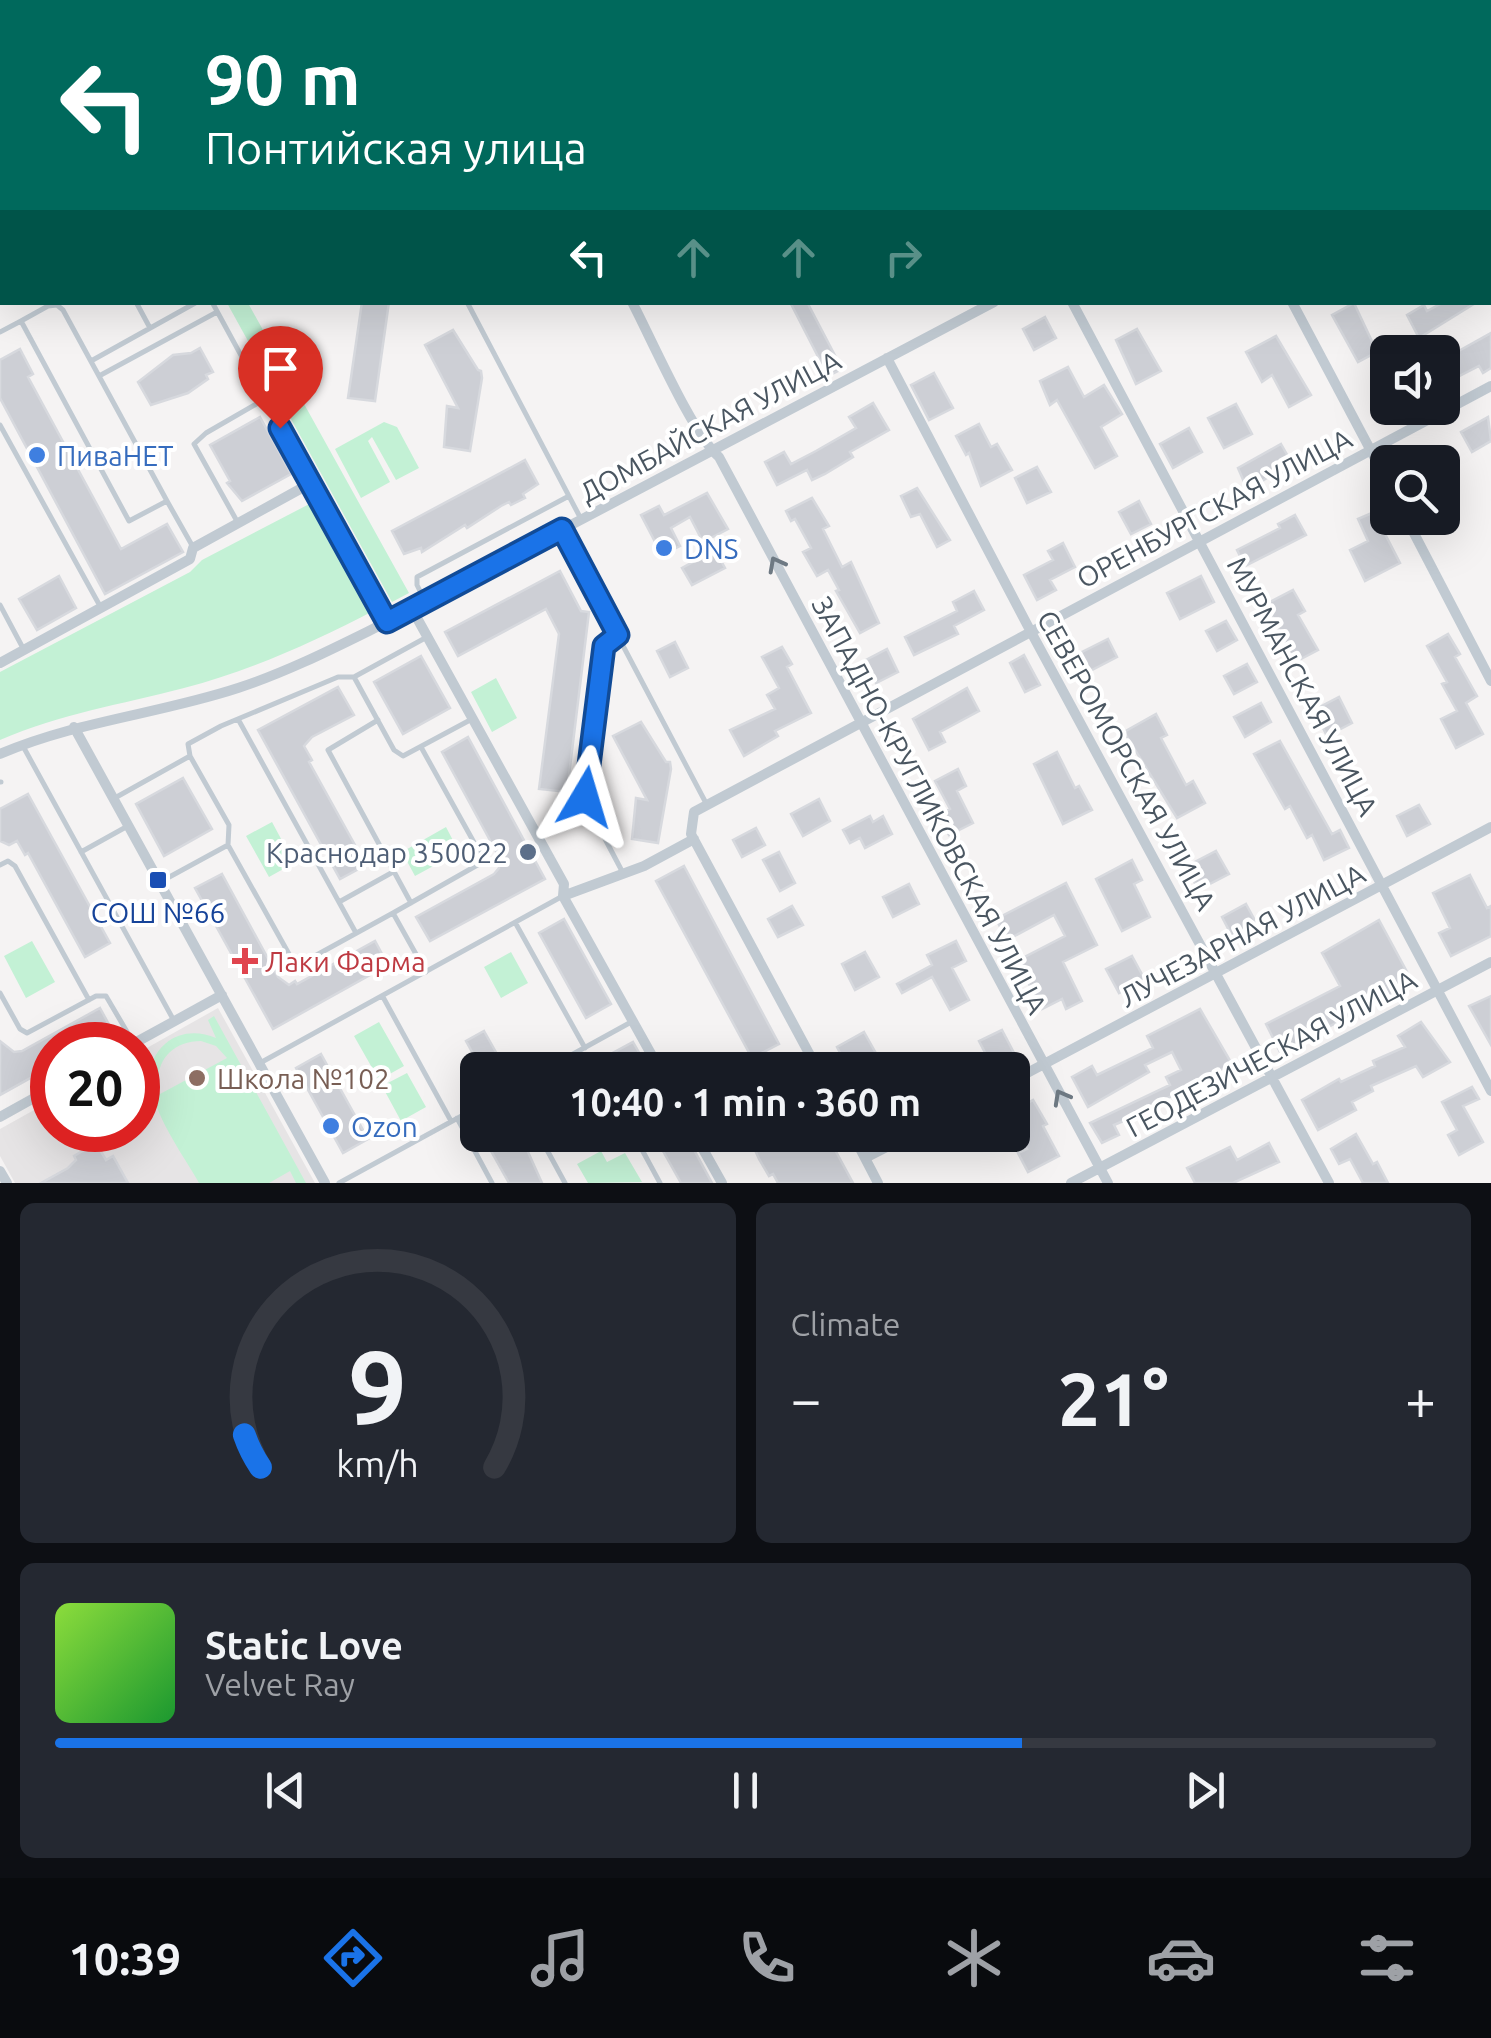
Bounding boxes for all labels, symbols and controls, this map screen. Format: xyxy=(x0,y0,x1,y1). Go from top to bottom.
icon: left xyxy=(40,40,170,170)
text: 90 m xyxy=(205,40,361,118)
text: Понтийская улица xyxy=(205,122,587,173)
icon: left xyxy=(561,230,616,285)
icon: ahead xyxy=(666,230,721,285)
icon: ahead xyxy=(771,230,826,285)
icon: right xyxy=(876,230,931,285)
pin xyxy=(238,326,323,429)
map controls xyxy=(1370,335,1460,535)
button: sound xyxy=(1370,335,1460,425)
icon: arrive xyxy=(253,341,308,396)
street label: ДОМБАЙСКАЯ УЛИЦА xyxy=(574,344,846,508)
street label: ОРЕНБУРГСКАЯ УЛИЦА xyxy=(1071,422,1357,594)
place label: ПиваНЕТ xyxy=(57,440,174,471)
marker: ПиваНЕТ xyxy=(26,444,48,466)
button: search xyxy=(1370,445,1460,535)
place label: DNS xyxy=(684,533,738,564)
marker: DNS xyxy=(653,537,675,559)
street label: МУРМАНСКАЯ УЛИЦА xyxy=(1222,551,1384,821)
one-way arrow xyxy=(769,556,788,574)
street label: ЗАПАДНО-КРУГЛИКОВСКАЯ УЛИЦА xyxy=(806,591,1054,1019)
street label: СЕВЕРОМОРСКАЯ УЛИЦА xyxy=(1032,605,1222,915)
position arrow xyxy=(533,745,637,849)
place label: Краснодар 350022 xyxy=(266,837,508,868)
marker: Краснодар 350022 xyxy=(517,841,539,863)
street label: ЛУЧЕЗАРНАЯ УЛИЦА xyxy=(1114,857,1370,1013)
marker: СОШ №66 xyxy=(147,869,169,891)
place label: СОШ №66 xyxy=(91,897,225,928)
place label: Лаки Фарма xyxy=(265,946,426,977)
marker: Лаки Фарма xyxy=(234,950,256,972)
street label: ГЕОДЕЗИЧЕСКАЯ УЛИЦА xyxy=(1121,963,1421,1143)
speed limit sign: 20 xyxy=(30,1022,160,1152)
place label: Школа №102 xyxy=(217,1063,390,1094)
marker: Школа №102 xyxy=(186,1067,208,1089)
text: 10:40 · 1 min · 360 m xyxy=(569,1081,921,1123)
one-way arrow xyxy=(1054,1090,1074,1108)
place label: Ozon xyxy=(351,1111,418,1142)
marker: Ozon xyxy=(320,1115,342,1137)
text: Climate xyxy=(791,1306,901,1342)
text: 9 xyxy=(348,1328,407,1445)
text: 21° xyxy=(1058,1356,1169,1440)
text: − xyxy=(791,1368,822,1429)
text: + xyxy=(1405,1368,1436,1429)
text: km/h xyxy=(336,1444,419,1484)
text: Static Love xyxy=(205,1624,403,1666)
text: Velvet Ray xyxy=(205,1666,355,1702)
icon: previous xyxy=(258,1763,313,1818)
icon: pause xyxy=(718,1763,773,1818)
icon: next xyxy=(1178,1763,1233,1818)
icon: directions xyxy=(318,1923,388,1993)
icon: music xyxy=(525,1923,595,1993)
icon: phone xyxy=(732,1923,802,1993)
icon: climate xyxy=(939,1923,1009,1993)
icon: car xyxy=(1146,1923,1216,1993)
icon: filters xyxy=(1352,1923,1422,1993)
text: 10:39 xyxy=(68,1933,181,1984)

